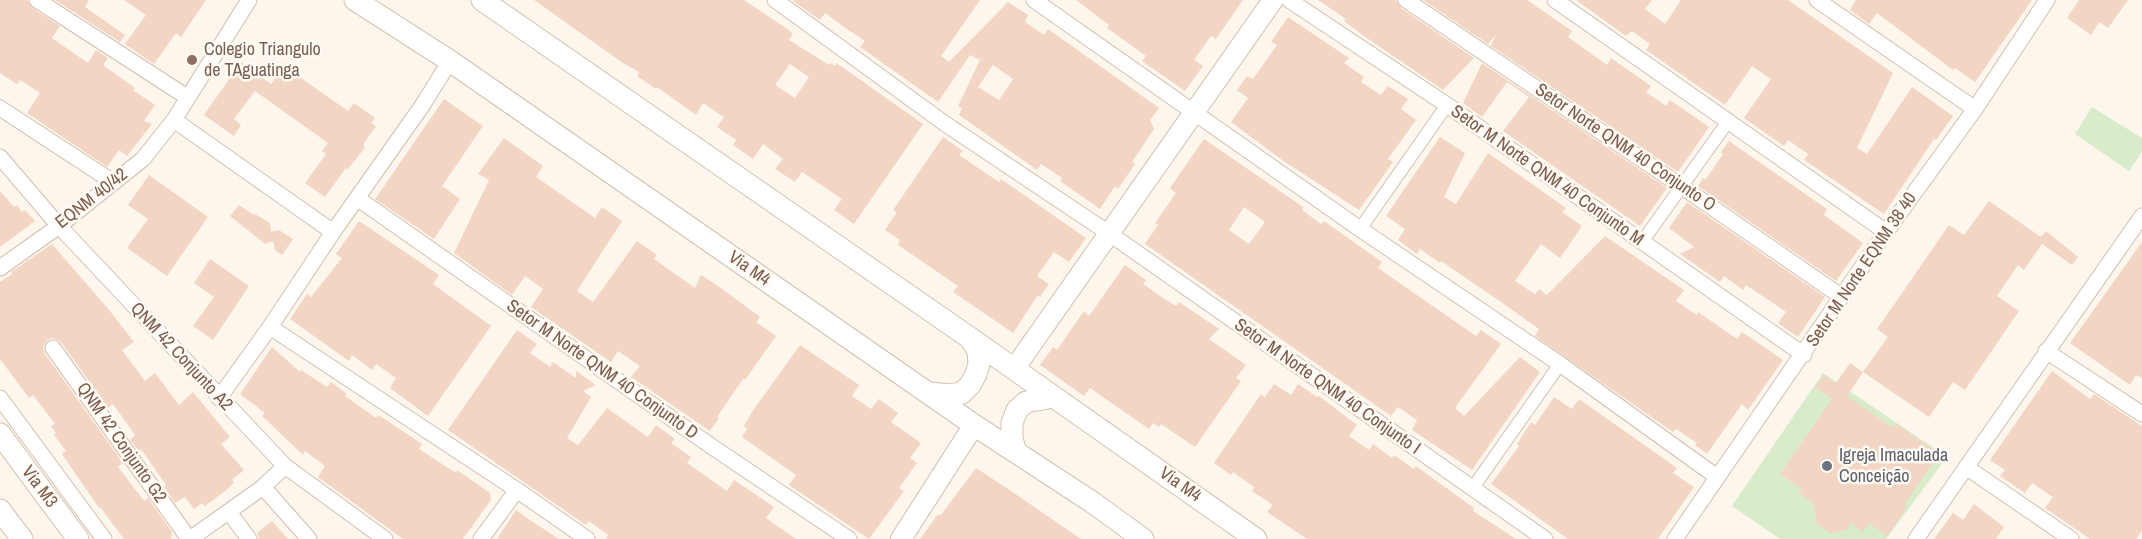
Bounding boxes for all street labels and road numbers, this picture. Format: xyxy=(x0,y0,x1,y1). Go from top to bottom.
street label: Setor Norte QNM 40 Conjunto O xyxy=(1531,79,1719,217)
street label: Setor M Norte QNM 40 Conjunto M xyxy=(1446,101,1648,251)
street label: EQNM 40/42 xyxy=(52,164,132,234)
street label: Setor M Norte EQNM 38 40 xyxy=(1802,189,1922,351)
street label: Via M4 xyxy=(724,247,774,291)
street label: Setor M Norte QNM 40 Conjunto D xyxy=(502,296,702,444)
street label: QNM 42 Conjunto A2 xyxy=(125,298,237,416)
street label: Setor M Norte QNM 40 Conjunto I xyxy=(1230,314,1424,460)
street label: QNM 42 Conjunto G2 xyxy=(71,379,171,507)
street label: Via M3 xyxy=(16,462,62,512)
street label: Via M4 xyxy=(1155,463,1205,507)

